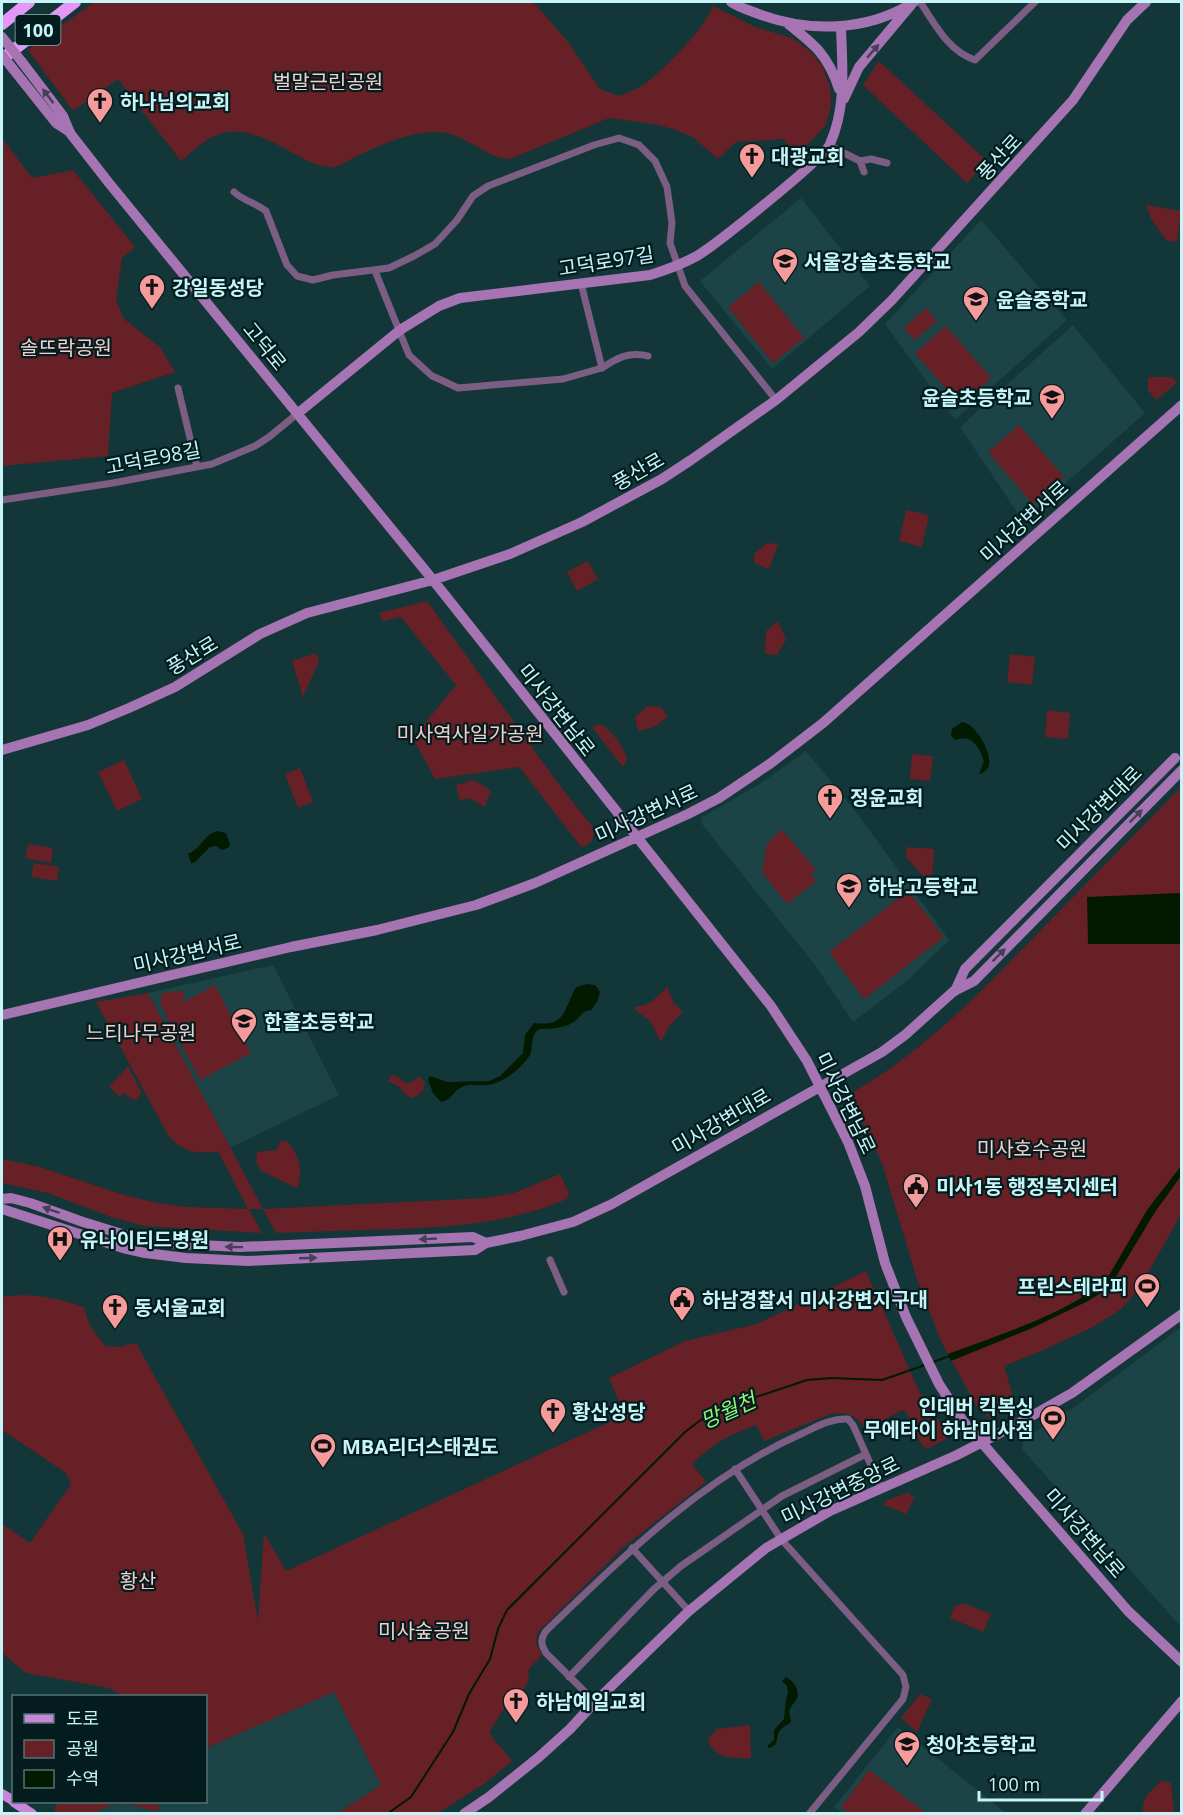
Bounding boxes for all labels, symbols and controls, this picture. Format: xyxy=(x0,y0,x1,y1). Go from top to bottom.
road number: 100 xyxy=(15,15,60,45)
one-way arrow xyxy=(866,44,879,59)
park label: 벌말근린공원 xyxy=(273,68,383,95)
church icon: 하나님의교회 xyxy=(85,86,115,124)
one-way arrow xyxy=(41,88,54,104)
place label: 하나님의교회 xyxy=(120,88,230,115)
street label: 풍산로 xyxy=(970,128,1028,186)
church icon: 대광교회 xyxy=(737,141,767,179)
place label: 대광교회 xyxy=(771,143,845,170)
street label: 고덕로97길 xyxy=(556,240,656,282)
school or university icon: 서울강솔초등학교 xyxy=(770,246,800,284)
place label: 서울강솔초등학교 xyxy=(804,248,951,275)
church icon: 강일동성당 xyxy=(137,272,167,310)
place label: 강일동성당 xyxy=(172,274,264,301)
school or university icon: 윤슬중학교 xyxy=(961,284,991,322)
place label: 윤슬중학교 xyxy=(996,286,1088,313)
street label: 고덕로 xyxy=(237,316,293,376)
park label: 솔뜨락공원 xyxy=(20,334,112,361)
school or university icon: 윤슬초등학교 xyxy=(1037,382,1067,420)
place label: 윤슬초등학교 xyxy=(922,384,1032,411)
street label: 고덕로98길 xyxy=(103,436,203,480)
street label: 풍산로 xyxy=(607,446,669,496)
street label: 미사강변서로 xyxy=(974,474,1074,568)
street label: 풍산로 xyxy=(161,629,223,681)
street label: 미사강변남로 xyxy=(512,658,602,762)
park label: 미사역사일가공원 xyxy=(396,720,544,747)
street label: 미사강변대로 xyxy=(1050,759,1148,857)
street label: 미사강변서로 xyxy=(590,777,702,849)
church icon: 정윤교회 xyxy=(815,782,845,820)
place label: 정윤교회 xyxy=(850,784,924,811)
one-way arrow xyxy=(1129,810,1143,824)
school or university icon: 하남고등학교 xyxy=(834,871,864,909)
place label: 하남고등학교 xyxy=(868,873,978,900)
street label: 미사강변서로 xyxy=(130,927,244,979)
one-way arrow xyxy=(992,948,1006,962)
school or university icon: 한홀초등학교 xyxy=(229,1006,259,1044)
place label: 한홀초등학교 xyxy=(264,1008,374,1035)
park label: 느티나무공원 xyxy=(86,1019,196,1046)
street label: 미사강변남로 xyxy=(810,1047,882,1159)
street label: 미사강변대로 xyxy=(666,1082,776,1160)
park label: 미사호수공원 xyxy=(977,1135,1087,1162)
public building icon: 미사1동 행정복지센터 xyxy=(901,1171,931,1209)
place label: 미사1동 행정복지센터 xyxy=(936,1173,1118,1200)
one-way arrow xyxy=(42,1205,60,1215)
hospital icon: 유나이티드병원 xyxy=(45,1224,75,1262)
place label: 유나이티드병원 xyxy=(80,1226,209,1253)
one-way arrow xyxy=(419,1234,438,1244)
one-way arrow xyxy=(224,1242,243,1252)
one-way arrow xyxy=(299,1253,318,1263)
sports icon: 프린스테라피 xyxy=(1132,1271,1162,1309)
place label: 프린스테라피 xyxy=(1018,1273,1128,1300)
public building icon: 하남경찰서 미사강변지구대 xyxy=(667,1284,697,1322)
place label: 하남경찰서 미사강변지구대 xyxy=(702,1286,928,1313)
church icon: 동서울교회 xyxy=(100,1292,130,1330)
place label: 동서울교회 xyxy=(134,1294,226,1321)
water label: 망월천 xyxy=(696,1384,763,1435)
place label: 인데버 킥복싱 무에타이 하남미사점 xyxy=(863,1393,1034,1443)
church icon: 황산성당 xyxy=(538,1396,568,1434)
place label: 황산성당 xyxy=(572,1398,646,1425)
sports icon: 인데버 킥복싱 무에타이 하남미사점 xyxy=(1038,1403,1068,1441)
sports icon: MBA리더스태권도 xyxy=(308,1431,338,1469)
place label: MBA리더스태권도 xyxy=(342,1433,499,1460)
street label: 미사강변중앙로 xyxy=(776,1450,904,1530)
street label: 미사강변남로 xyxy=(1039,1482,1131,1584)
park label: 황산 xyxy=(120,1567,156,1594)
park label: 미사숲공원 xyxy=(378,1617,470,1644)
church icon: 하남예일교회 xyxy=(501,1686,531,1724)
place label: 하남예일교회 xyxy=(536,1688,646,1715)
legend xyxy=(12,1695,207,1803)
text: 도로 xyxy=(66,1706,99,1730)
school or university icon: 청아초등학교 xyxy=(892,1729,922,1767)
place label: 청아초등학교 xyxy=(926,1731,1036,1758)
text: 공원 xyxy=(66,1736,99,1760)
scale bar xyxy=(979,1764,1102,1802)
text: 수역 xyxy=(66,1766,99,1790)
text: 100 m xyxy=(988,1772,1040,1796)

